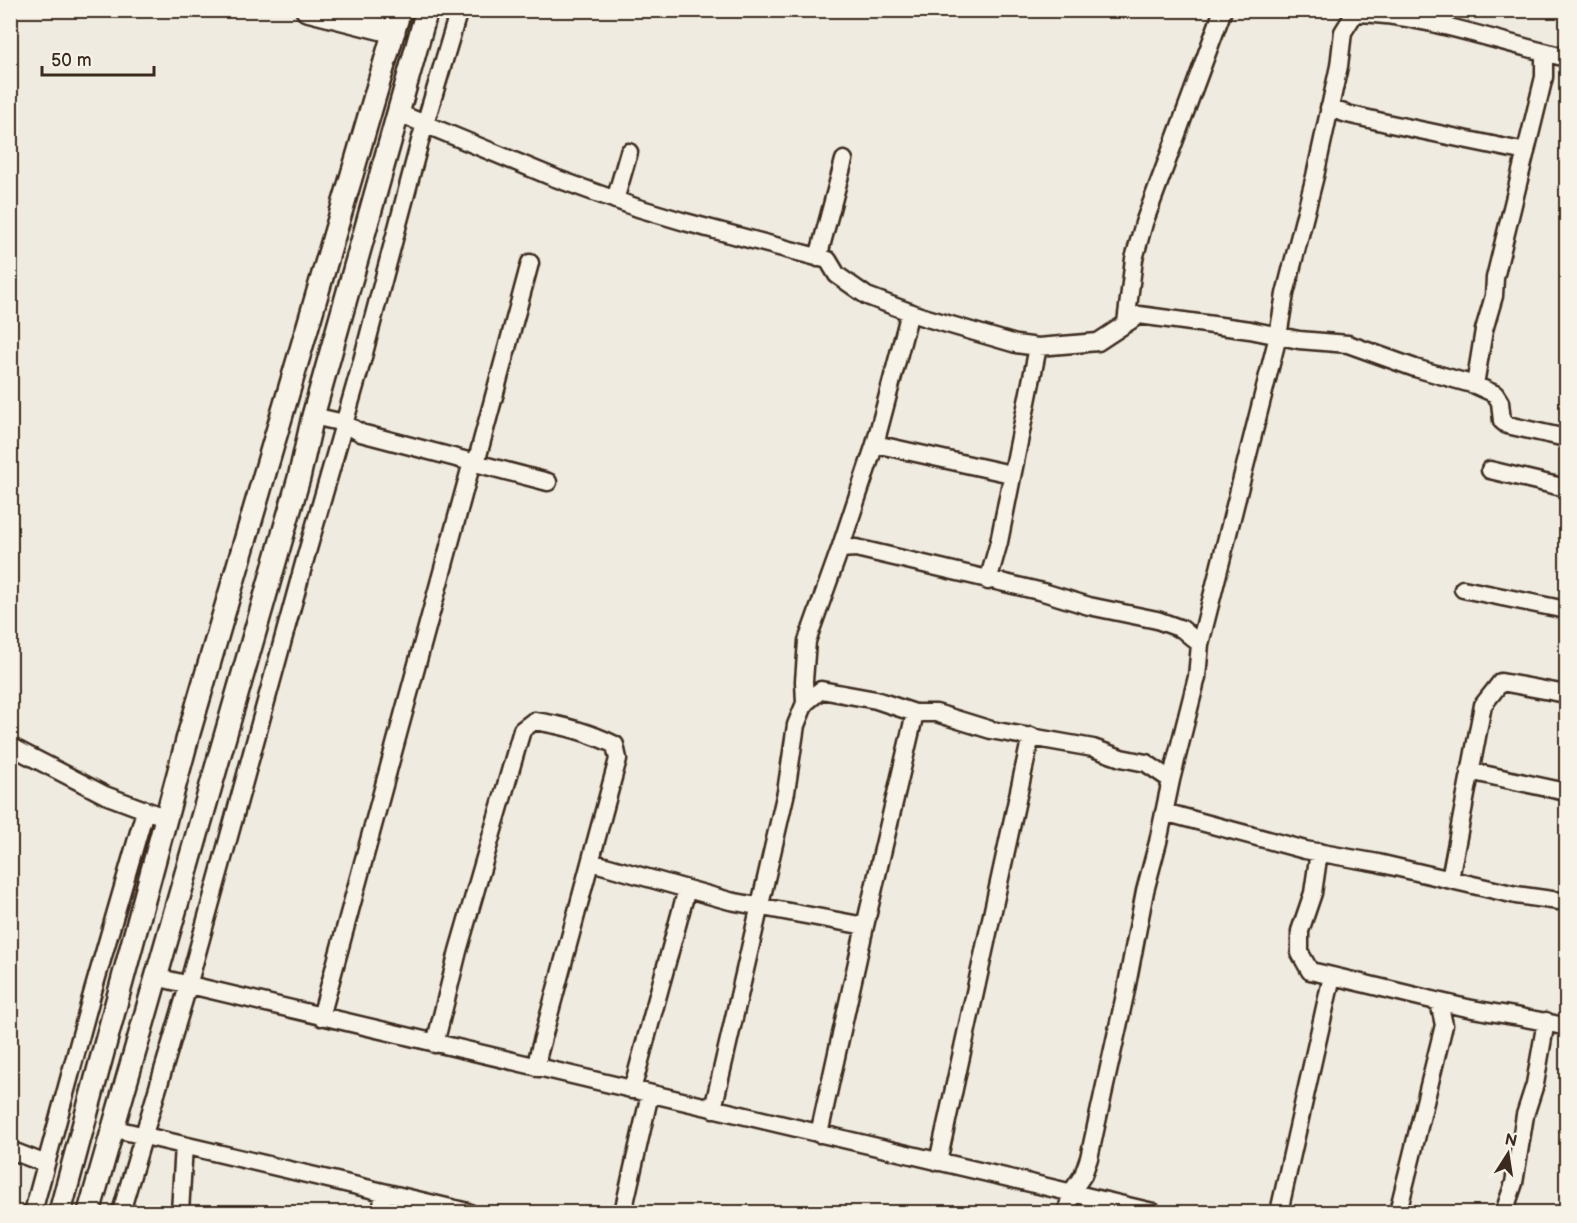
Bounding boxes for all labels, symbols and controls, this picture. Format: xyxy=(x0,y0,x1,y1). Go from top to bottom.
scale bar xyxy=(42,39,154,77)
text: 50 m xyxy=(51,50,92,71)
north arrow xyxy=(1478,1124,1538,1184)
text: N xyxy=(1503,1130,1519,1151)

